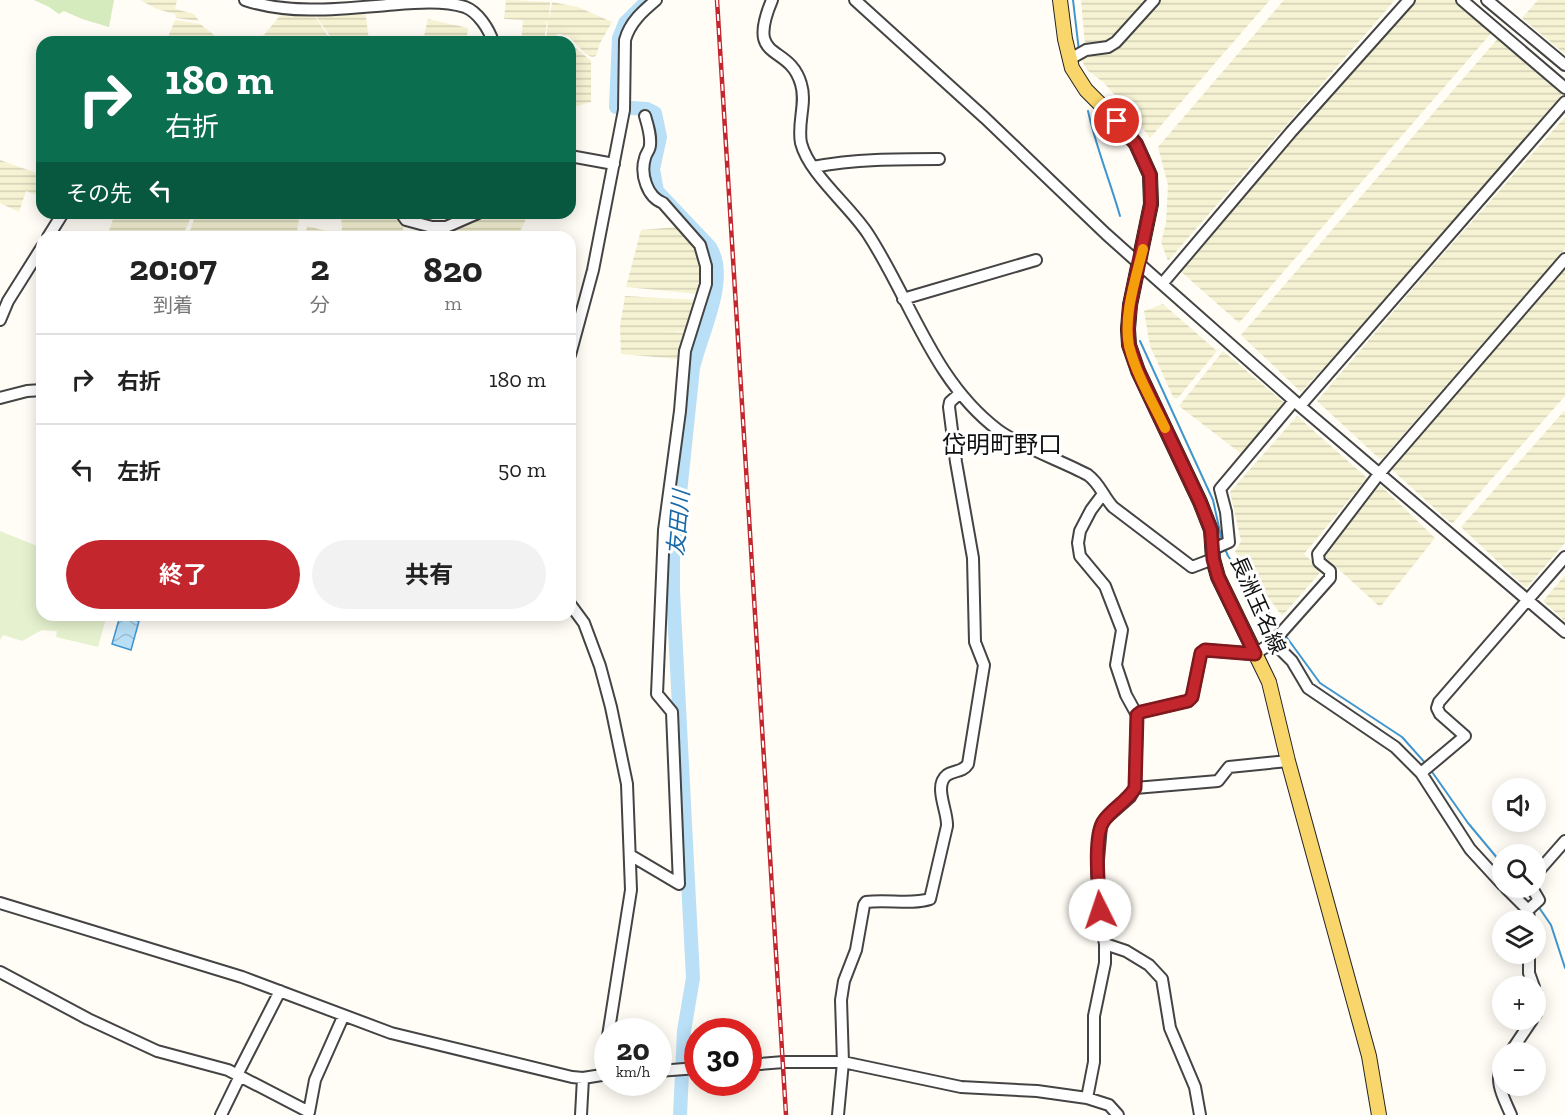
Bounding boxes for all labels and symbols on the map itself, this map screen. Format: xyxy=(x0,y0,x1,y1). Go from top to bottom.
pin xyxy=(1091,95,1142,146)
district label: 岱明町野口 xyxy=(942,430,1062,459)
water label: 友田川 xyxy=(662,487,695,557)
street label: 長洲玉名線 xyxy=(1226,552,1291,658)
position arrow xyxy=(1068,878,1132,942)
speed limit sign: 30 xyxy=(684,1018,762,1096)

